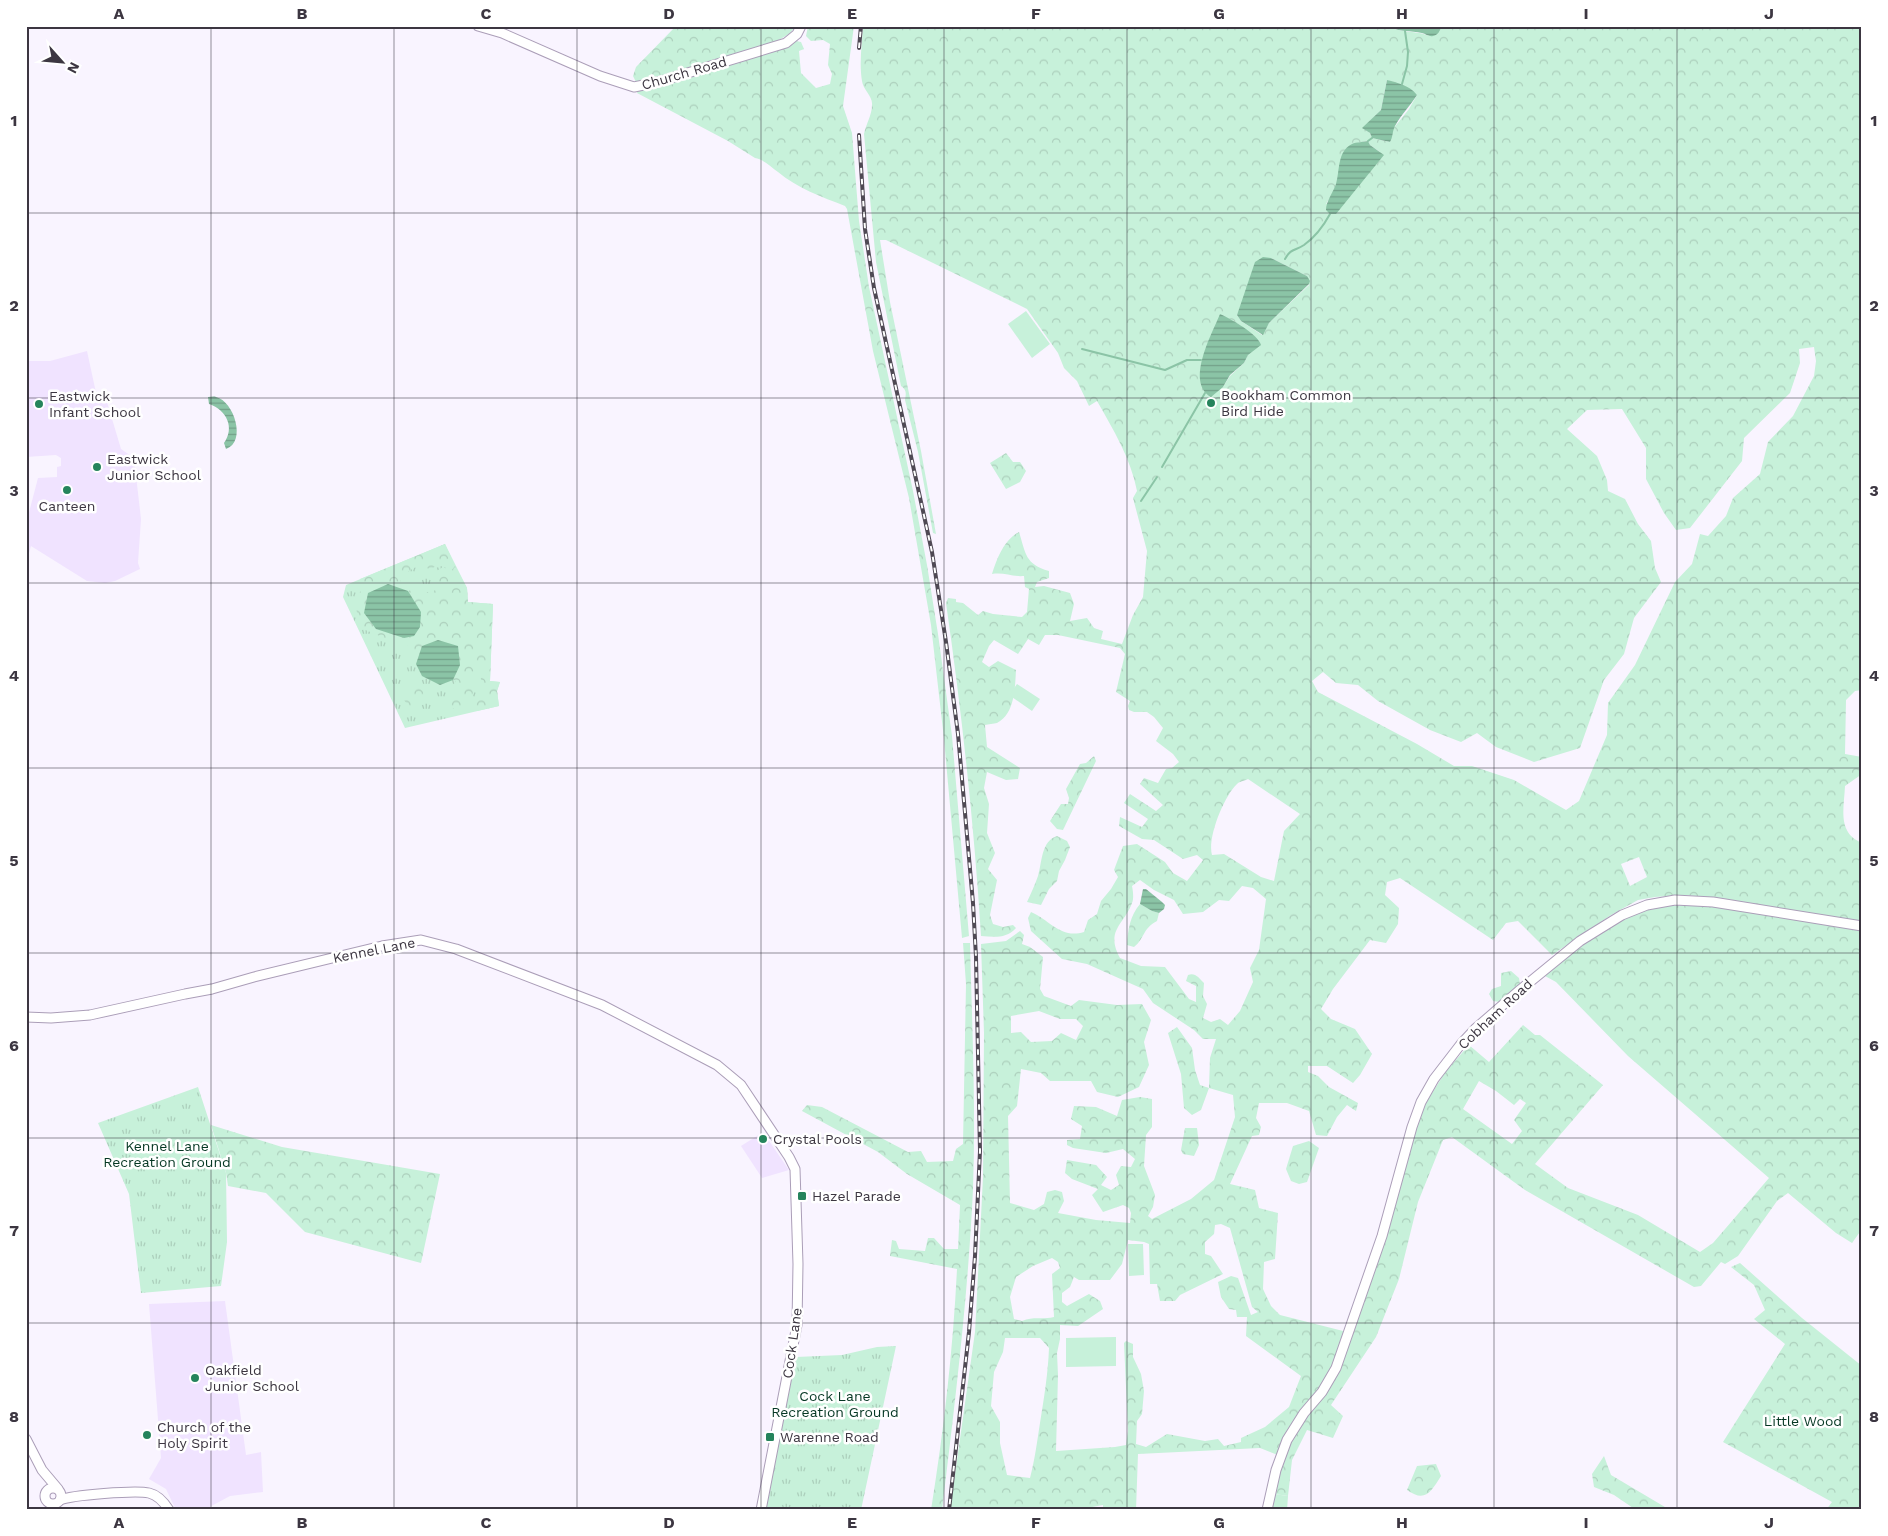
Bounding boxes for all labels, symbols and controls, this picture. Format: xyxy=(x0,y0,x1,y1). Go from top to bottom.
text: A xyxy=(114,4,125,23)
text: B xyxy=(297,4,308,23)
text: C xyxy=(481,4,492,23)
text: D xyxy=(663,4,675,23)
text: E xyxy=(847,4,857,23)
text: F xyxy=(1031,4,1041,23)
text: G xyxy=(1213,4,1225,23)
text: H xyxy=(1396,4,1408,23)
text: I xyxy=(1583,4,1589,23)
text: J xyxy=(1764,4,1774,23)
north arrow xyxy=(38,38,88,88)
street label: Church Road xyxy=(640,53,728,93)
text: N xyxy=(64,60,83,76)
text: 1 xyxy=(11,111,17,130)
text: 1 xyxy=(1871,111,1877,130)
text: 2 xyxy=(9,296,19,315)
text: 2 xyxy=(1869,296,1879,315)
place label: Bookham Common Bird Hide xyxy=(1221,387,1351,419)
place label: Eastwick Infant School xyxy=(49,388,141,420)
marker: Bookham Common Bird Hide xyxy=(1205,397,1217,409)
marker: Eastwick Infant School xyxy=(33,398,45,410)
place label: Eastwick Junior School xyxy=(107,451,202,483)
marker: Eastwick Junior School xyxy=(91,461,103,473)
text: 3 xyxy=(9,481,19,500)
text: 3 xyxy=(1869,481,1879,500)
marker: Canteen xyxy=(61,484,73,496)
place label: Canteen xyxy=(39,498,95,514)
text: 4 xyxy=(9,666,19,685)
text: 4 xyxy=(1869,666,1879,685)
text: 5 xyxy=(9,851,19,870)
text: 5 xyxy=(1869,851,1879,870)
street label: Kennel Lane xyxy=(331,934,417,966)
street label: Cobham Road xyxy=(1455,976,1535,1052)
text: 6 xyxy=(9,1036,19,1055)
text: 6 xyxy=(1869,1036,1879,1055)
place label: Crystal Pools xyxy=(773,1131,862,1147)
marker: Crystal Pools xyxy=(757,1133,769,1145)
park label: Kennel Lane Recreation Ground xyxy=(103,1138,231,1170)
place label: Hazel Parade xyxy=(812,1188,901,1204)
marker: Hazel Parade xyxy=(796,1190,808,1202)
text: 7 xyxy=(9,1221,19,1240)
text: 7 xyxy=(1869,1221,1879,1240)
street label: Cock Lane xyxy=(779,1307,805,1379)
place label: Oakfield Junior School xyxy=(205,1362,300,1394)
marker: Oakfield Junior School xyxy=(189,1372,201,1384)
park label: Cock Lane Recreation Ground xyxy=(771,1388,899,1420)
text: 8 xyxy=(9,1407,19,1426)
text: 8 xyxy=(1869,1407,1879,1426)
park label: Little Wood xyxy=(1764,1413,1842,1429)
place label: Church of the Holy Spirit xyxy=(157,1419,251,1451)
marker: Church of the Holy Spirit xyxy=(141,1429,153,1441)
place label: Warenne Road xyxy=(780,1429,879,1445)
marker: Warenne Road xyxy=(764,1431,776,1443)
text: A xyxy=(114,1513,125,1532)
text: B xyxy=(297,1513,308,1532)
text: C xyxy=(481,1513,492,1532)
text: D xyxy=(663,1513,675,1532)
text: E xyxy=(847,1513,857,1532)
text: F xyxy=(1031,1513,1041,1532)
text: G xyxy=(1213,1513,1225,1532)
text: H xyxy=(1396,1513,1408,1532)
text: I xyxy=(1583,1513,1589,1532)
text: J xyxy=(1764,1513,1774,1532)

